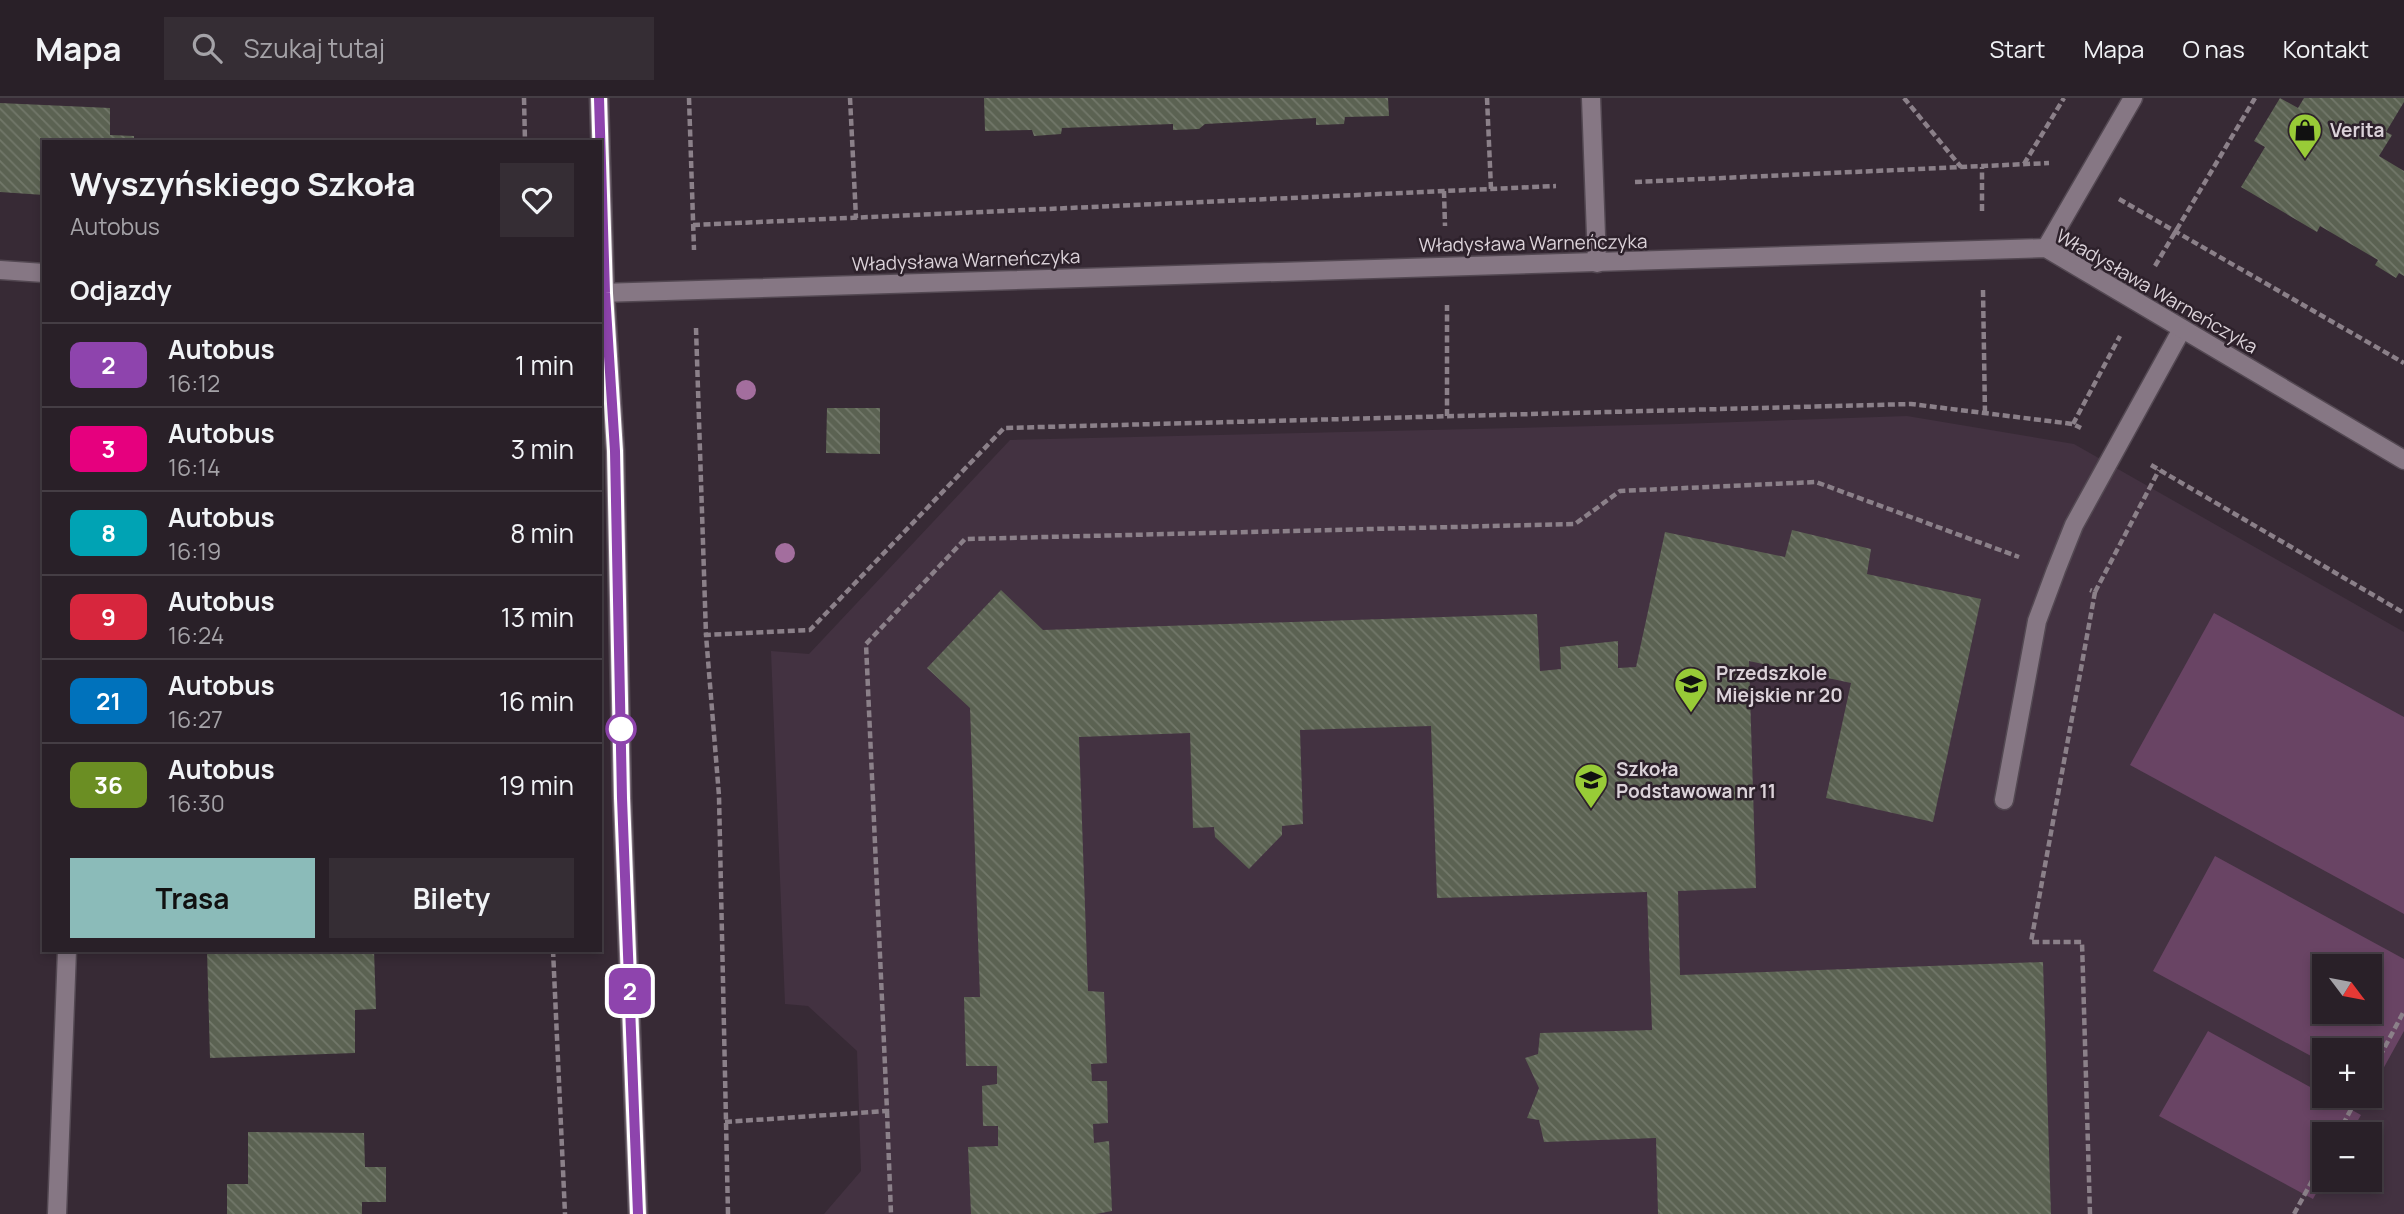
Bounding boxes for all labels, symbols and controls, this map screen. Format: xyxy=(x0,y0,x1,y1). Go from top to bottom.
search box xyxy=(164,17,654,80)
text: Mapa xyxy=(35,26,122,71)
icon: search xyxy=(188,29,226,67)
text: Szukaj tutaj xyxy=(244,30,385,66)
text: Start xyxy=(1989,32,2045,65)
text: Mapa xyxy=(2083,32,2144,65)
text: O nas xyxy=(2182,32,2245,65)
text: Kontakt xyxy=(2283,32,2369,65)
shop icon: Verita xyxy=(2286,111,2324,160)
place label: Verita xyxy=(2330,117,2385,143)
text: Wyszyńskiego Szkoła xyxy=(70,161,416,206)
button: heart xyxy=(500,163,574,237)
text: Autobus xyxy=(70,210,160,242)
street label: Władysława Warneńczyka xyxy=(2051,223,2263,359)
street label: Władysława Warneńczyka xyxy=(1418,228,1648,258)
street label: Władysława Warneńczyka xyxy=(851,243,1081,277)
text: Odjazdy xyxy=(70,272,171,308)
text: Autobus xyxy=(168,331,275,367)
text: 1 min xyxy=(515,347,574,383)
text: 2 xyxy=(101,348,116,381)
text: 16:12 xyxy=(168,367,220,399)
text: Autobus xyxy=(168,415,275,451)
text: 3 min xyxy=(511,431,574,467)
text: 3 xyxy=(102,432,115,465)
text: 16:14 xyxy=(168,451,221,483)
text: Autobus xyxy=(168,499,275,535)
text: 8 min xyxy=(510,515,574,551)
text: 8 xyxy=(101,516,116,549)
text: 16:19 xyxy=(168,535,221,567)
text: Autobus xyxy=(168,583,275,619)
text: 13 min xyxy=(501,599,574,635)
text: 9 xyxy=(101,600,116,633)
text: 16:24 xyxy=(168,619,224,651)
place label: Przedszkole Miejskie nr 20 xyxy=(1716,660,1843,708)
school or university icon: Przedszkole Miejskie nr 20 xyxy=(1672,665,1710,714)
text: Autobus xyxy=(168,667,275,703)
text: 16 min xyxy=(499,683,574,719)
text: 21 xyxy=(96,684,121,717)
text: 16:27 xyxy=(168,703,223,735)
unlabelled marker xyxy=(606,714,636,744)
text: Autobus xyxy=(168,751,275,787)
place label: Szkoła Podstawowa nr 11 xyxy=(1616,756,1776,804)
school or university icon: Szkoła Podstawowa nr 11 xyxy=(1572,761,1610,810)
text: 19 min xyxy=(499,767,574,803)
text: 36 xyxy=(94,768,123,801)
text: 16:30 xyxy=(168,787,225,819)
button: Trasa xyxy=(70,858,315,938)
button: Bilety xyxy=(329,858,574,938)
north arrow xyxy=(2312,954,2382,1024)
map controls xyxy=(2312,954,2382,1192)
line badge: 2 xyxy=(607,968,653,1014)
text: 2 xyxy=(623,974,637,1007)
button: + xyxy=(2312,1038,2382,1108)
button: − xyxy=(2312,1122,2382,1192)

